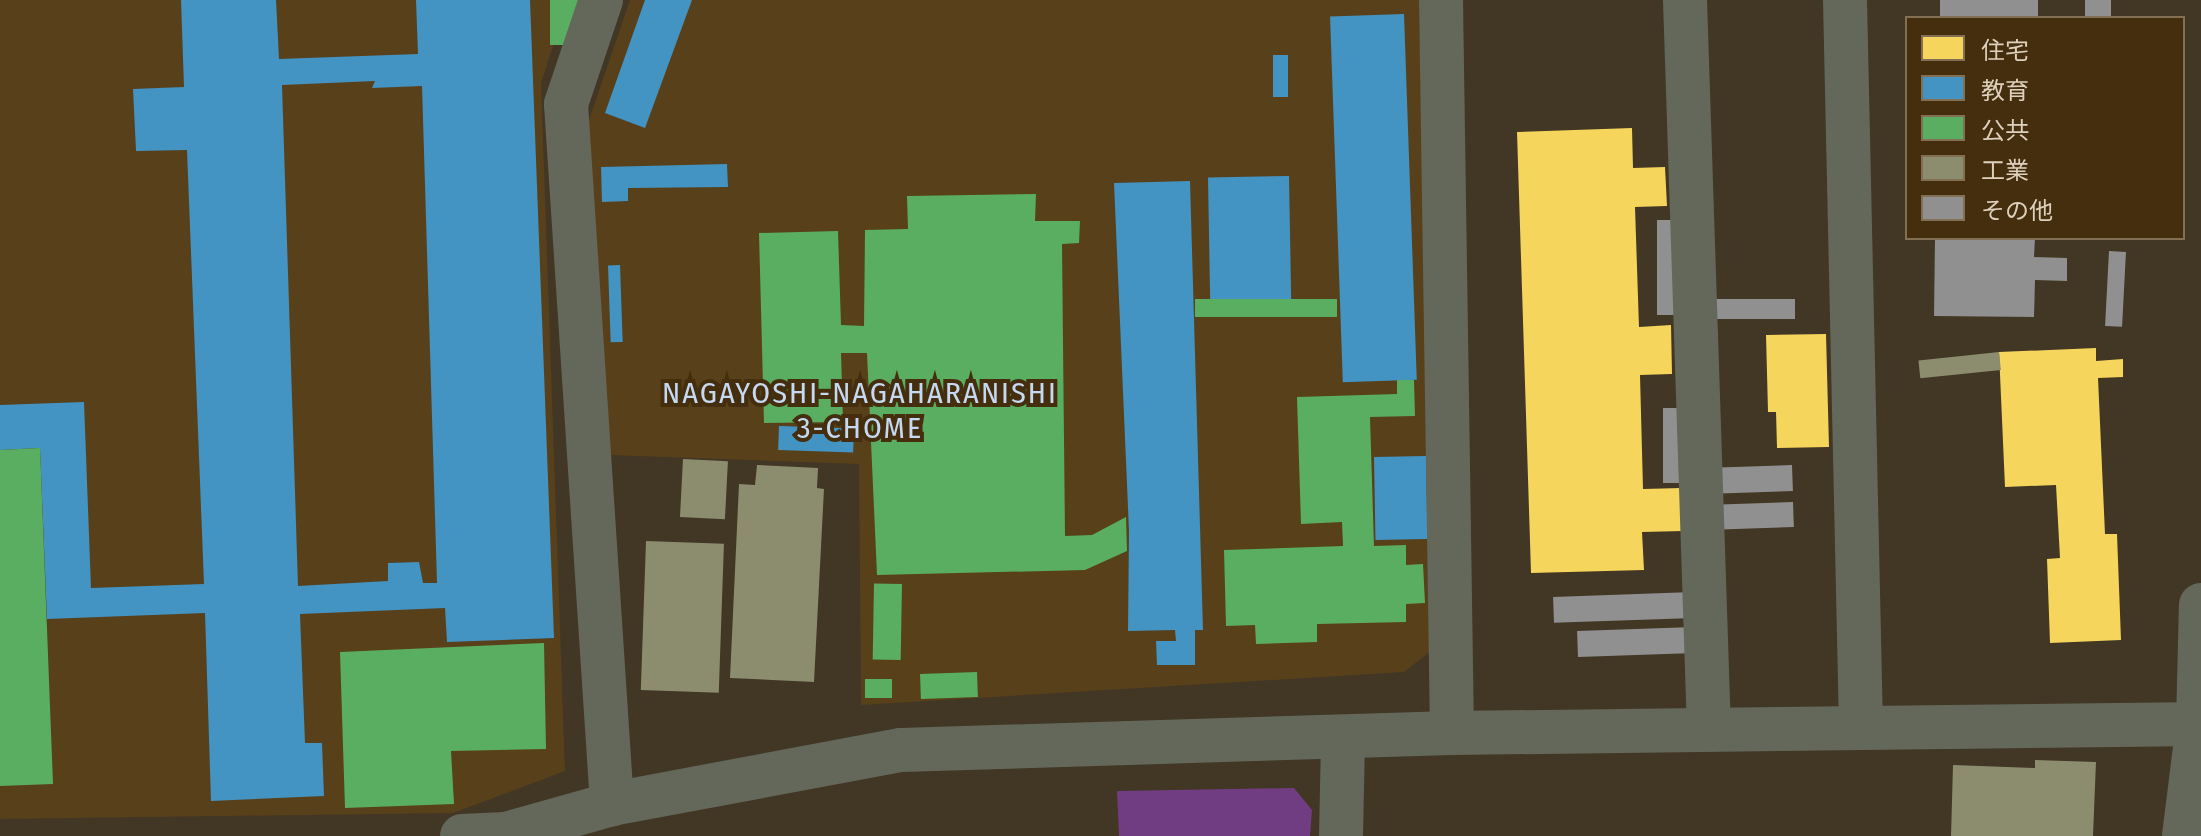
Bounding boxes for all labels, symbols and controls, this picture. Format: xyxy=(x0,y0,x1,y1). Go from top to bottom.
legend xyxy=(1905,16,2185,240)
text: 住宅 xyxy=(1981,37,2029,65)
text: 教育 xyxy=(1981,77,2029,105)
text: 公共 xyxy=(1981,117,2029,145)
text: 工業 xyxy=(1981,157,2029,185)
text: その他 xyxy=(1981,197,2053,225)
district label: NAGAYOSHI-NAGAHARANISHI 3-CHOME xyxy=(662,375,1058,446)

